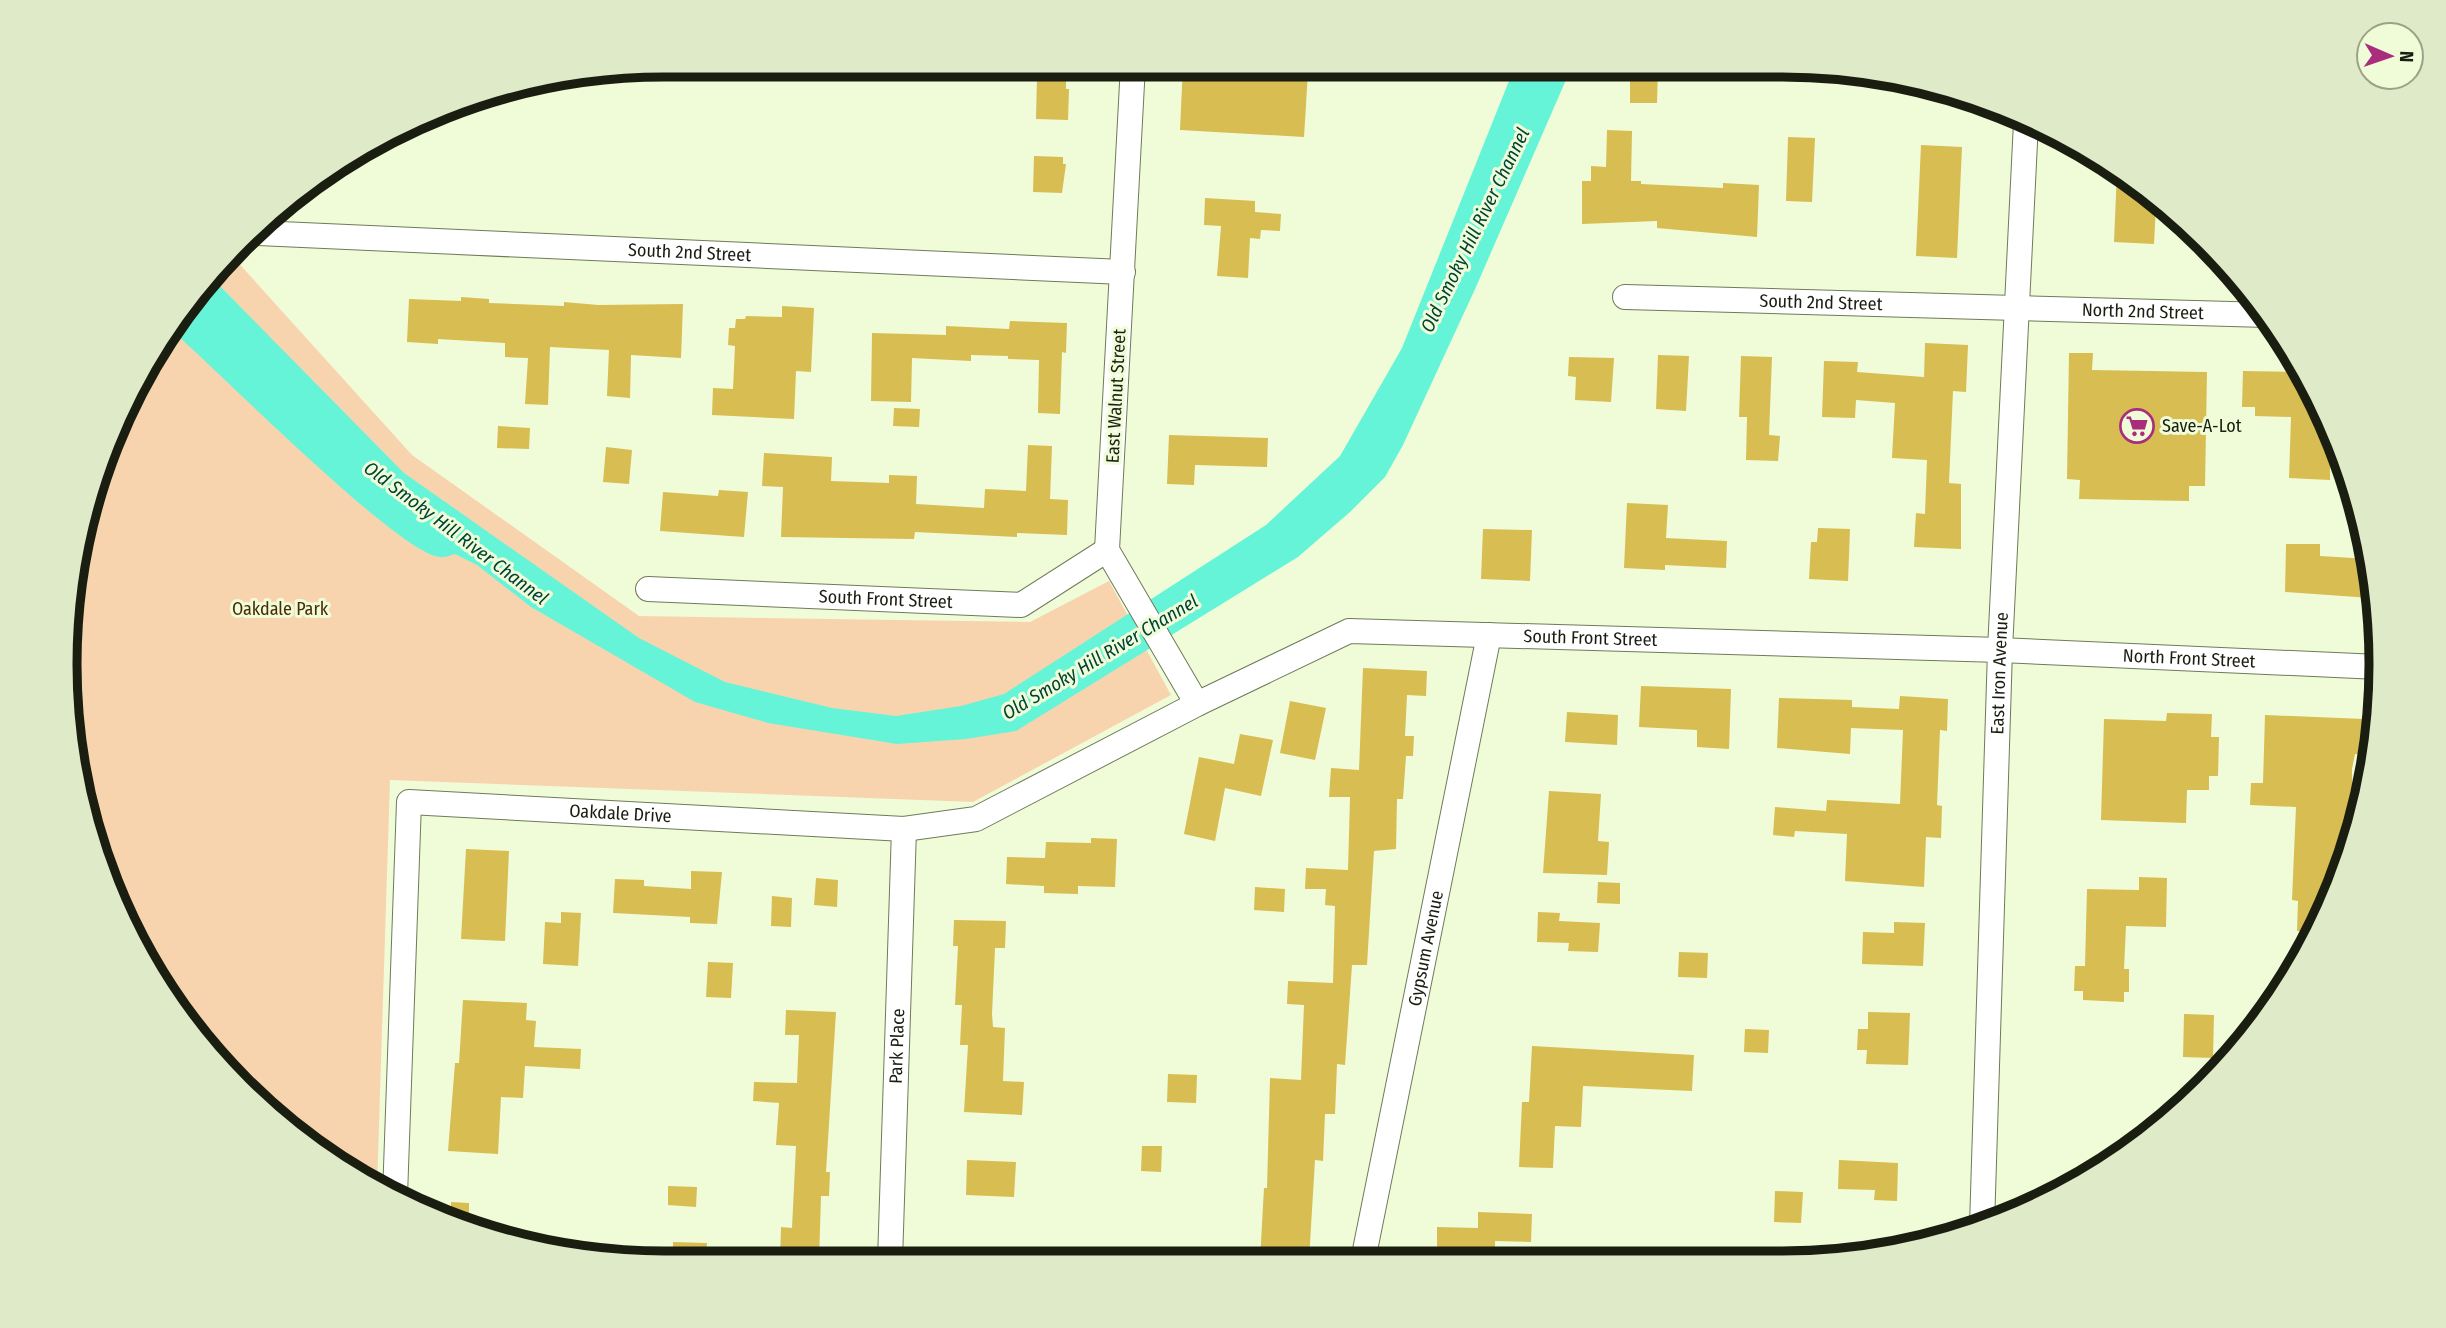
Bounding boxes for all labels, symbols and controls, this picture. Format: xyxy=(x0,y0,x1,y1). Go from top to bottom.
north arrow xyxy=(2355,21,2425,91)
text: N xyxy=(2395,50,2418,63)
water label: Old Smoky Hill River Channel xyxy=(1416,124,1534,336)
street label: South 2nd Street xyxy=(628,239,752,266)
street label: South 2nd Street xyxy=(1759,290,1883,315)
street label: North 2nd Street xyxy=(2082,299,2204,324)
street label: East Walnut Street xyxy=(1101,328,1131,464)
supermarket icon: Save-A-Lot xyxy=(2118,407,2156,445)
place label: Save-A-Lot xyxy=(2162,415,2242,437)
water label: Old Smoky Hill River Channel xyxy=(360,456,552,610)
street label: South Front Street xyxy=(818,585,953,613)
water label: Old Smoky Hill River Channel xyxy=(998,589,1202,725)
park label: Oakdale Park xyxy=(232,598,329,620)
street label: East Iron Avenue xyxy=(1986,611,2013,735)
street label: South Front Street xyxy=(1523,625,1658,651)
street label: North Front Street xyxy=(2122,645,2256,672)
street label: Oakdale Drive xyxy=(569,800,672,827)
street label: Gypsum Avenue xyxy=(1403,889,1448,1008)
street label: Park Place xyxy=(885,1008,909,1084)

